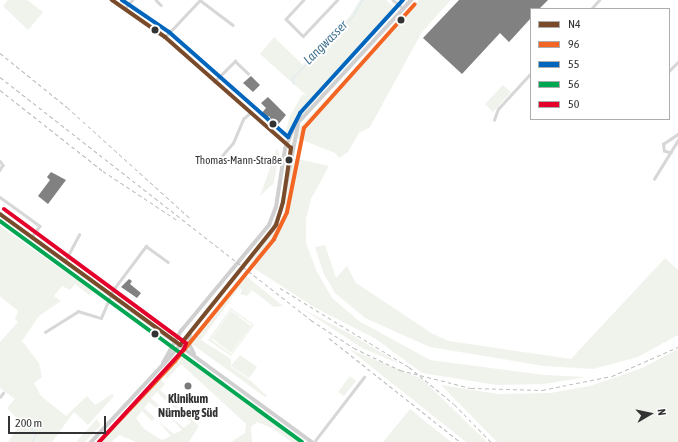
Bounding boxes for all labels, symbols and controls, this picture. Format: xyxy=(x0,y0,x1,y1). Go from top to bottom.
legend xyxy=(530,8,670,120)
unlabelled marker xyxy=(396,15,406,25)
text: N4 xyxy=(568,17,581,31)
water label: Langwasser xyxy=(301,18,351,68)
unlabelled marker xyxy=(150,25,160,35)
text: 96 xyxy=(568,37,579,51)
text: 55 xyxy=(568,57,579,71)
text: 56 xyxy=(568,77,579,91)
text: 50 xyxy=(568,97,579,111)
unlabelled marker xyxy=(268,119,278,129)
place label: Thomas-Mann-Straße xyxy=(195,153,282,167)
marker: Thomas-Mann-Straße xyxy=(284,155,294,165)
unlabelled marker xyxy=(150,329,160,339)
marker: Klinikum Nürnberg Süd xyxy=(182,380,194,392)
place label: Klinikum Nürnberg Süd xyxy=(158,393,218,421)
north arrow xyxy=(630,394,670,434)
scale bar xyxy=(10,408,108,434)
text: N xyxy=(655,408,668,416)
text: 200 m xyxy=(15,416,42,430)

